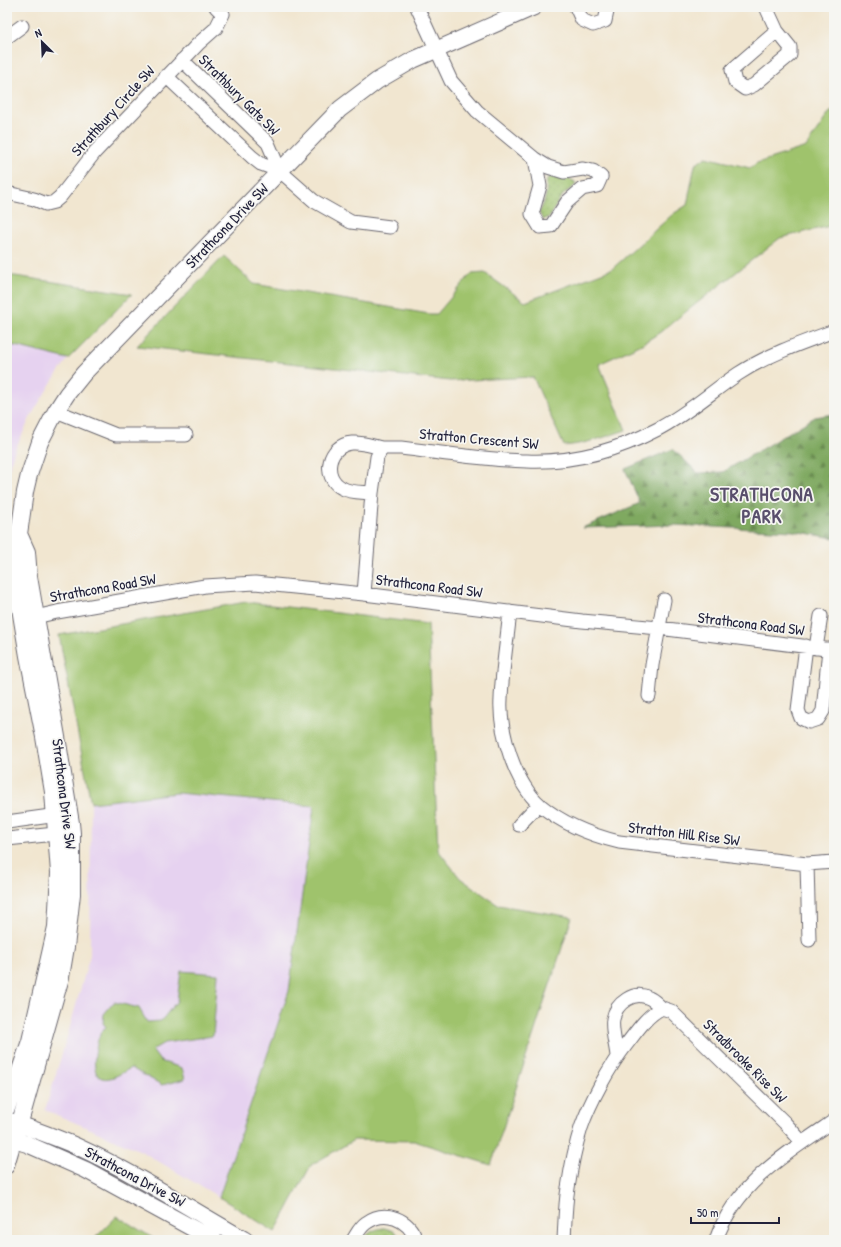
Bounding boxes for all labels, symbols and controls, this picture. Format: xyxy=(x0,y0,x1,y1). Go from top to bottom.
north arrow xyxy=(22,22,62,62)
text: N xyxy=(32,25,44,40)
street label: Strathbury Gate SW xyxy=(194,49,285,140)
street label: Strathbury Circle SW xyxy=(66,60,160,161)
street label: Strathcona Drive SW xyxy=(181,178,273,273)
street label: Stratton Crescent SW xyxy=(419,423,540,454)
district label: STRATHCONA PARK xyxy=(710,481,814,529)
street label: Strathcona Road SW xyxy=(48,568,158,607)
street label: Strathcona Road SW xyxy=(375,569,484,603)
street label: Strathcona Road SW xyxy=(697,607,806,641)
street label: Strathcona Drive SW xyxy=(47,738,82,851)
street label: Stratton Hill Rise SW xyxy=(627,816,742,851)
street label: Stradbrooke Rise SW xyxy=(699,1014,792,1108)
street label: Strathcona Drive SW xyxy=(81,1141,190,1212)
scale bar xyxy=(691,1199,779,1225)
text: 50 m xyxy=(697,1204,718,1221)

